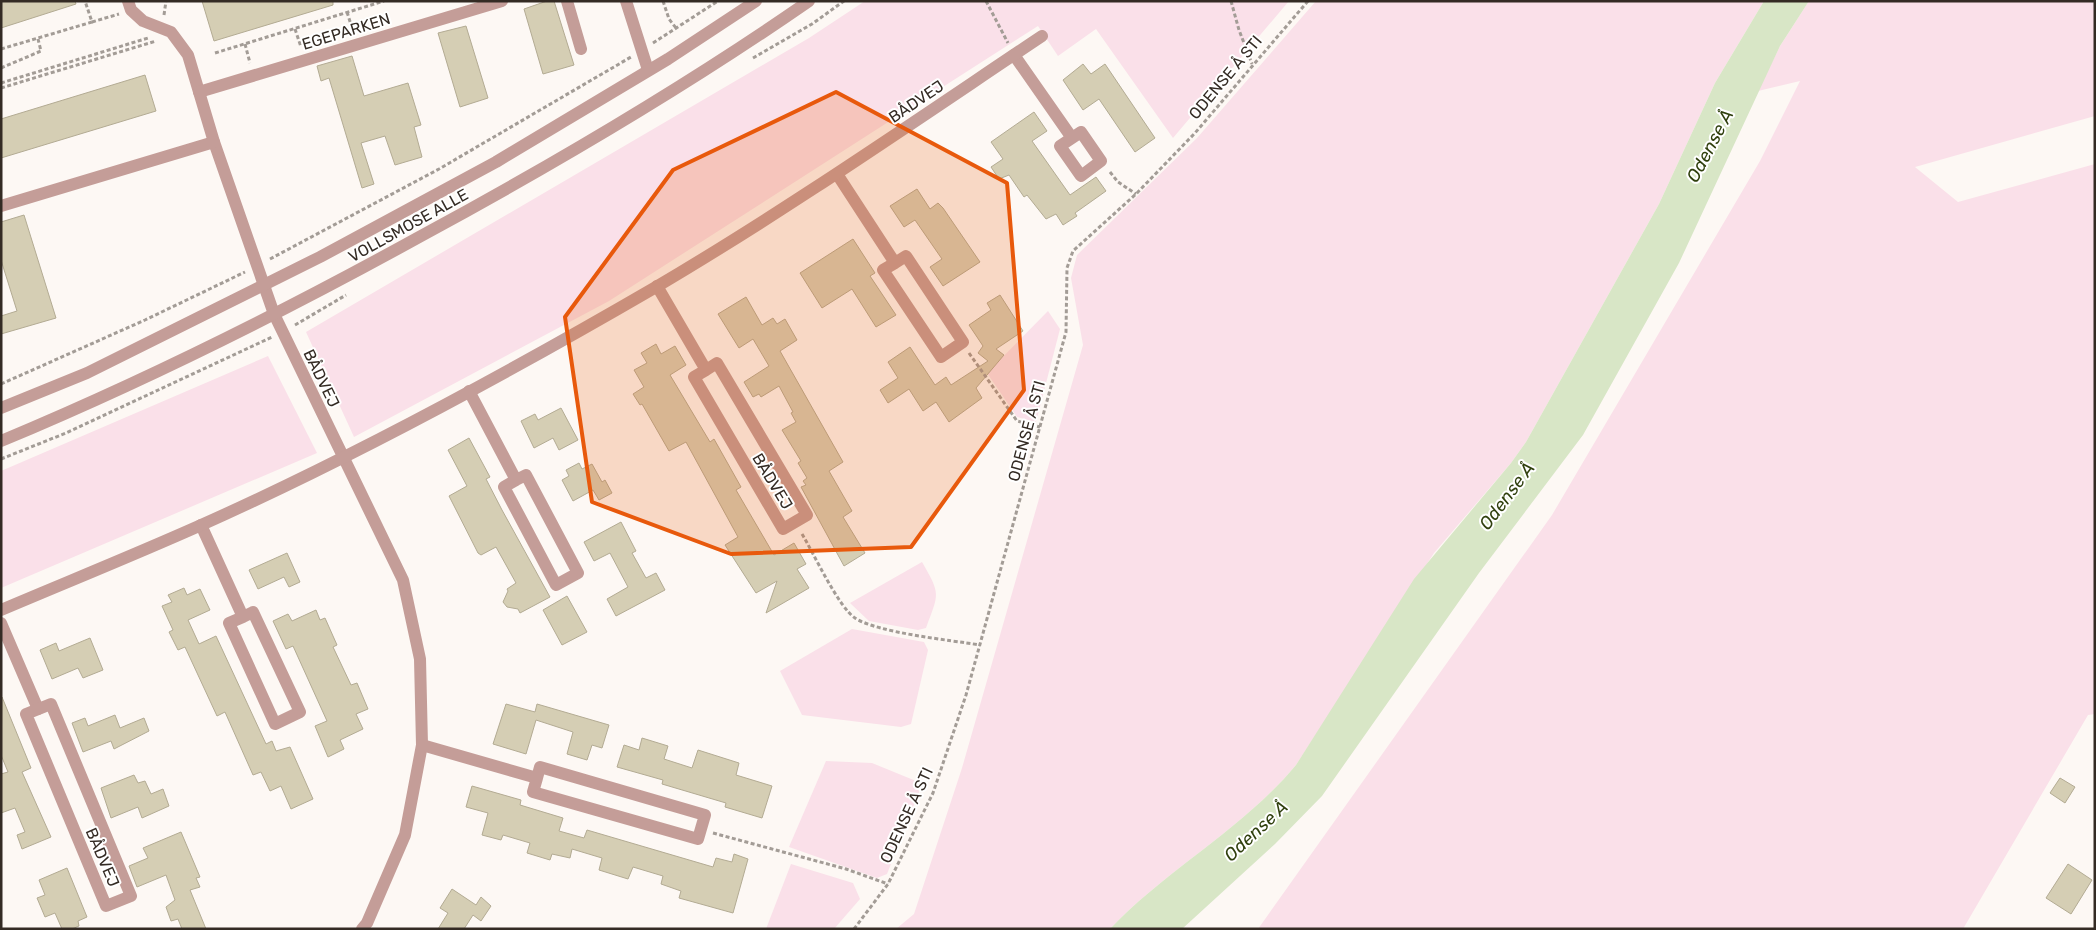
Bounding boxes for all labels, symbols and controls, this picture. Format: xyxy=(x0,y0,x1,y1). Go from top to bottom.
street label: EGEPARKEN xyxy=(300,9,393,54)
street label: ODENSE Å STI xyxy=(1185,32,1266,123)
street label: BÅDVEJ xyxy=(885,76,947,127)
water label: Odense Å xyxy=(1682,106,1738,186)
street label: VOLLSMOSE ALLE xyxy=(345,185,471,266)
street label: BÅDVEJ xyxy=(299,346,344,410)
street label: ODENSE Å STI xyxy=(1004,379,1049,484)
street label: BÅDVEJ xyxy=(748,450,797,513)
water label: Odense Å xyxy=(1474,458,1540,534)
street label: ODENSE Å STI xyxy=(876,764,937,866)
water label: Odense Å xyxy=(1220,796,1292,866)
street label: BÅDVEJ xyxy=(82,825,123,890)

